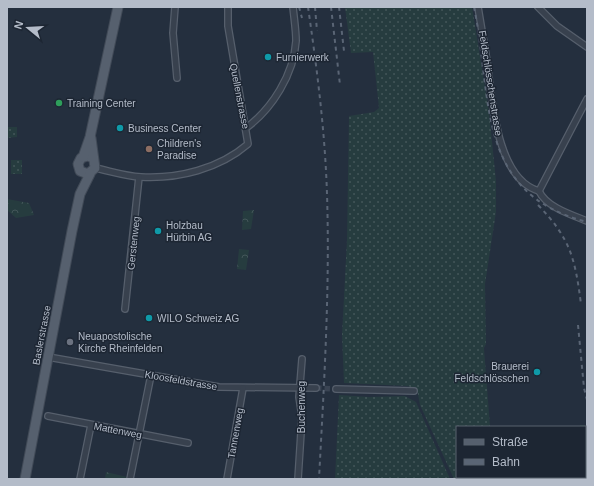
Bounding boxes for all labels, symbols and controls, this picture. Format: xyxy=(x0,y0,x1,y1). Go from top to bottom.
north arrow xyxy=(8,8,48,48)
text: N xyxy=(12,19,25,31)
street label: Feldschlösschenstrasse xyxy=(477,30,504,137)
marker: Furnierwerk xyxy=(263,52,273,62)
place label: Furnierwerk xyxy=(276,52,330,63)
street label: Quellenstrasse xyxy=(228,62,251,130)
marker: Training Center xyxy=(54,98,64,108)
place label: Training Center xyxy=(67,98,136,109)
marker: Business Center xyxy=(115,123,125,133)
place label: Business Center xyxy=(128,123,202,134)
place label: Children's Paradise xyxy=(157,138,201,161)
marker: Children's Paradise xyxy=(144,144,154,154)
street label: Gerstenweg xyxy=(125,216,142,270)
place label: Holzbau Hürbin AG xyxy=(166,220,212,243)
marker: Holzbau Hürbin AG xyxy=(153,226,163,236)
street label: Baslerstrasse xyxy=(30,304,53,366)
marker: WILO Schweiz AG xyxy=(144,313,154,323)
place label: WILO Schweiz AG xyxy=(157,313,239,324)
place label: Neuapostolische Kirche Rheinfelden xyxy=(78,331,163,354)
marker: Neuapostolische Kirche Rheinfelden xyxy=(65,337,75,347)
place label: Brauerei Feldschlösschen xyxy=(455,361,529,384)
marker: Brauerei Feldschlösschen xyxy=(532,367,542,377)
street label: Kloosfeldstrasse xyxy=(144,369,218,392)
street label: Buchenweg xyxy=(296,381,307,433)
street label: Tannenweg xyxy=(226,407,245,459)
street label: Mattenweg xyxy=(93,420,143,441)
legend xyxy=(456,426,586,478)
text: Straße xyxy=(492,435,528,449)
text: Bahn xyxy=(492,455,520,469)

